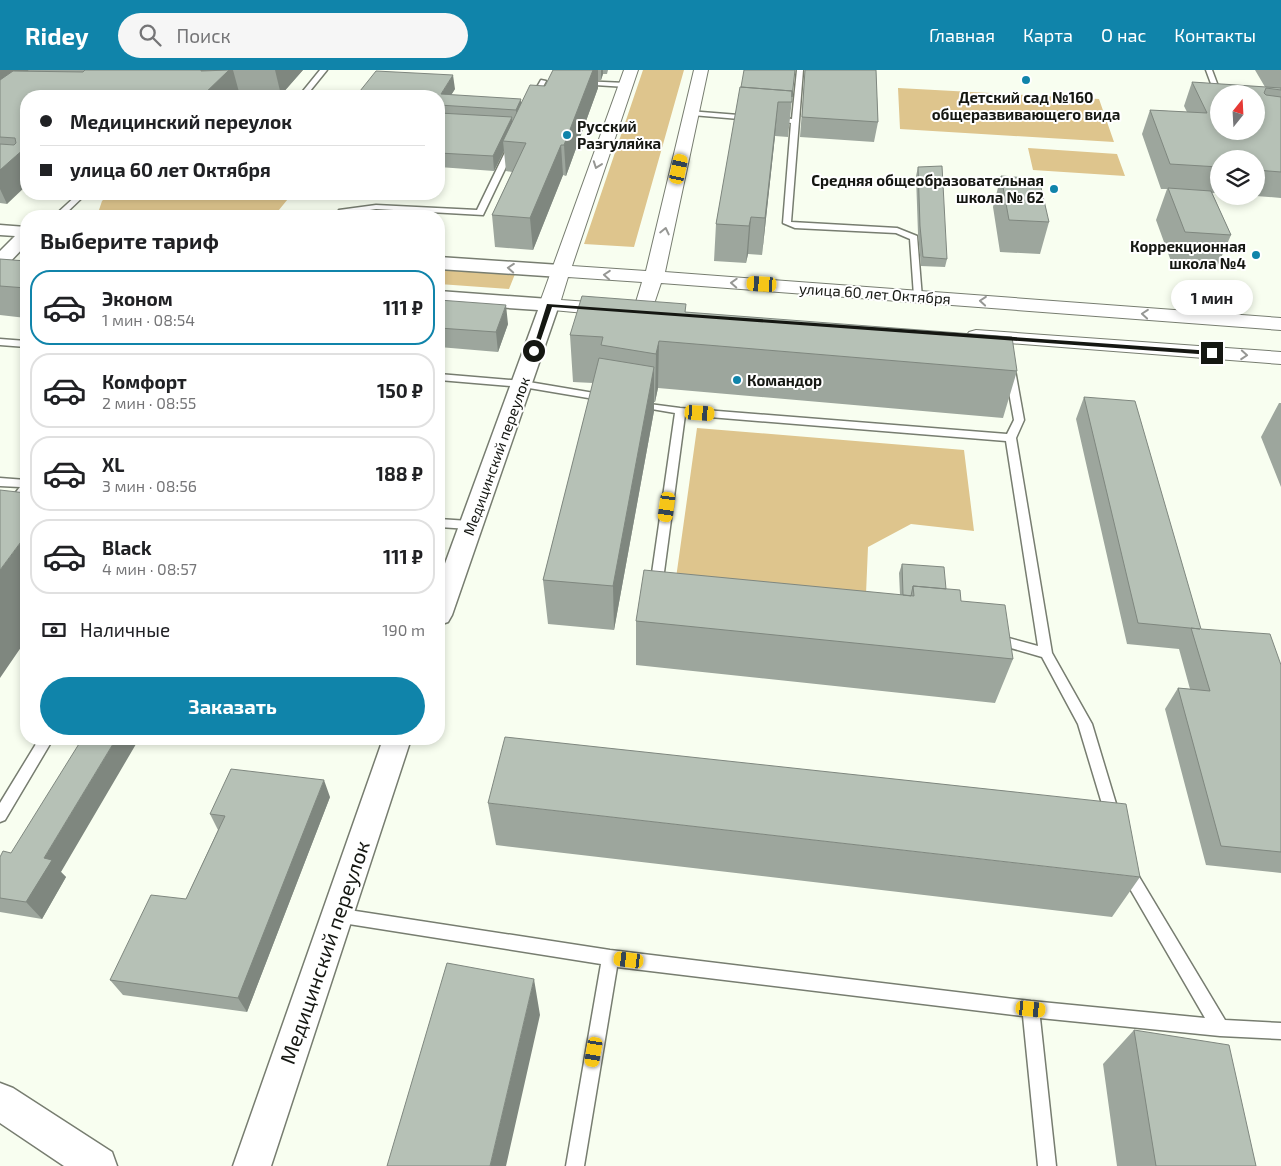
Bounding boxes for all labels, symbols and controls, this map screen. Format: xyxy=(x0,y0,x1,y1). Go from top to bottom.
search box xyxy=(118,13,468,58)
text: Ridey xyxy=(25,21,88,50)
icon: search xyxy=(136,21,164,49)
text: Поиск xyxy=(176,24,231,47)
text: Главная xyxy=(929,24,995,46)
text: Карта xyxy=(1023,24,1073,46)
text: О нас xyxy=(1101,24,1146,46)
text: Контакты xyxy=(1174,24,1256,46)
marker: Детский сад №160 общеразвивающего вида xyxy=(1020,74,1032,86)
north arrow xyxy=(1210,85,1265,140)
map controls xyxy=(1210,85,1265,205)
place label: Детский сад №160 общеразвивающего вида xyxy=(932,88,1120,123)
text: Медицинский переулок xyxy=(70,110,292,133)
place label: Русский Разгуляйка xyxy=(577,117,661,152)
marker: Русский Разгуляйка xyxy=(561,129,573,141)
button: layers xyxy=(1210,150,1265,205)
car xyxy=(668,153,689,185)
text: улица 60 лет Октября xyxy=(70,158,271,181)
one-way arrow xyxy=(593,161,603,169)
place label: Средняя общеобразовательная школа № 62 xyxy=(811,171,1044,206)
marker: Средняя общеобразовательная школа № 62 xyxy=(1048,183,1060,195)
one-way arrow xyxy=(659,226,670,235)
text: Выберите тариф xyxy=(40,227,219,253)
place label: Коррекционная школа №4 xyxy=(1130,237,1246,272)
marker: Коррекционная школа №4 xyxy=(1250,249,1262,261)
one-way arrow xyxy=(507,262,515,273)
one-way arrow xyxy=(602,269,610,280)
car xyxy=(746,276,777,292)
one-way arrow xyxy=(730,277,738,288)
street label: улица 60 лет Октября xyxy=(798,279,952,308)
callout: 1 мин xyxy=(1171,280,1253,316)
icon: car xyxy=(42,285,87,330)
text: Эконом xyxy=(102,287,173,310)
text: 1 мин xyxy=(1191,288,1233,307)
text: 111 ₽ xyxy=(383,296,423,319)
one-way arrow xyxy=(979,296,987,307)
one-way arrow xyxy=(1141,309,1149,320)
text: 1 мин · 08:54 xyxy=(102,310,195,329)
route start xyxy=(523,340,545,362)
route end xyxy=(1201,342,1223,364)
one-way arrow xyxy=(1240,349,1248,360)
icon: car xyxy=(42,368,87,413)
text: Комфорт xyxy=(102,370,187,393)
place label: Командор xyxy=(747,371,822,389)
street label: Медицинский переулок xyxy=(459,374,534,538)
marker: Командор xyxy=(731,374,743,386)
text: 150 ₽ xyxy=(377,379,423,402)
text: 2 мин · 08:55 xyxy=(102,393,196,412)
car xyxy=(684,404,715,422)
icon: car xyxy=(42,451,87,496)
text: XL xyxy=(102,453,124,476)
text: 188 ₽ xyxy=(376,462,423,485)
text: 3 мин · 08:56 xyxy=(102,476,197,495)
car xyxy=(657,491,676,523)
icon: car xyxy=(42,534,87,579)
text: Black xyxy=(102,536,152,559)
text: 111 ₽ xyxy=(383,545,423,568)
text: 4 мин · 08:57 xyxy=(102,559,197,578)
icon: cash xyxy=(40,616,68,644)
text: Наличные xyxy=(80,618,170,641)
text: 190 m xyxy=(382,620,425,639)
button: Заказать xyxy=(40,677,425,735)
street label: Медицинский переулок xyxy=(274,837,375,1067)
car xyxy=(613,951,644,969)
car xyxy=(1015,1000,1046,1018)
car xyxy=(584,1036,603,1068)

